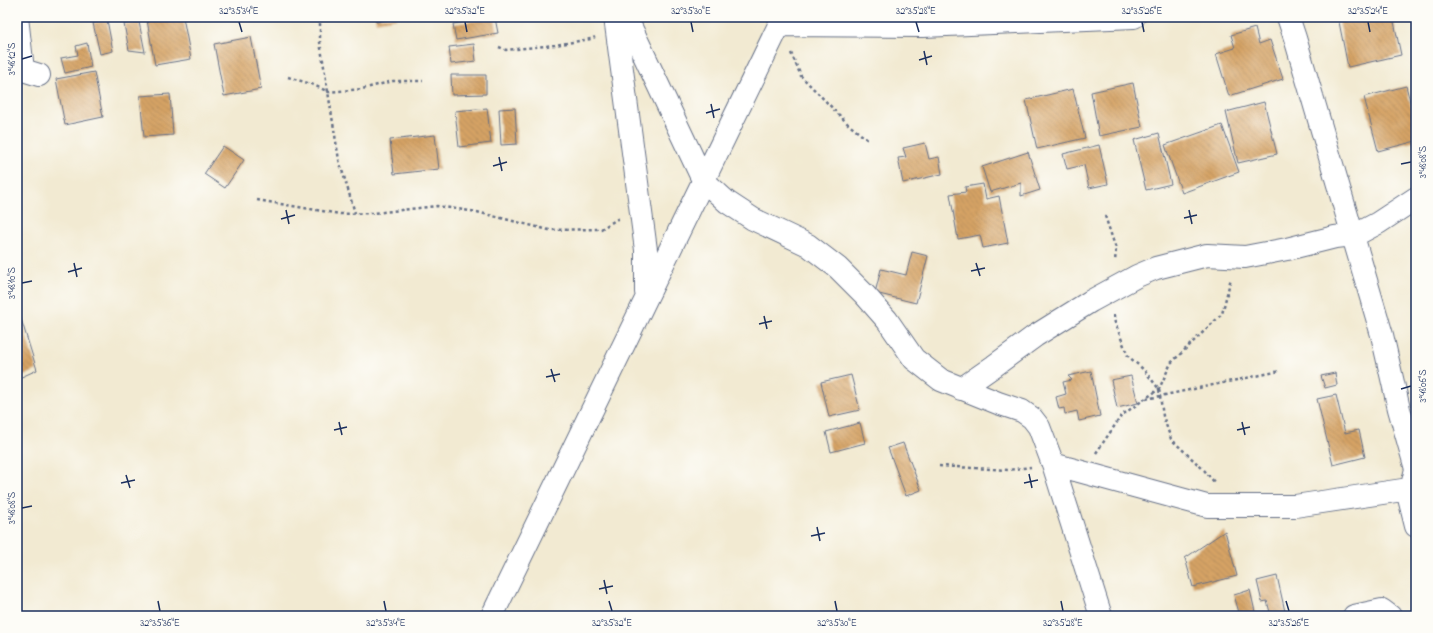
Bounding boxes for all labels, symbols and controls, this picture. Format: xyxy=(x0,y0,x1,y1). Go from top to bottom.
text: 32°35'34"E xyxy=(219,4,259,19)
text: 32°35'32"E xyxy=(445,4,485,19)
text: 32°35'30"E xyxy=(671,4,711,19)
text: 32°35'28"E xyxy=(896,4,936,19)
text: 32°35'26"E xyxy=(1122,4,1162,19)
text: 32°35'24"E xyxy=(1348,4,1388,19)
text: 3°48'12"S xyxy=(5,42,20,75)
text: 3°48'08"S xyxy=(1416,145,1431,178)
text: 3°48'10"S xyxy=(5,266,20,299)
text: 3°48'06"S xyxy=(1416,369,1431,403)
text: 3°48'08"S xyxy=(5,491,20,524)
text: 32°35'36"E xyxy=(140,616,180,631)
text: 32°35'34"E xyxy=(366,616,406,631)
text: 32°35'32"E xyxy=(592,616,632,631)
text: 32°35'30"E xyxy=(817,616,857,631)
text: 32°35'28"E xyxy=(1043,616,1083,631)
text: 32°35'26"E xyxy=(1269,616,1309,631)

